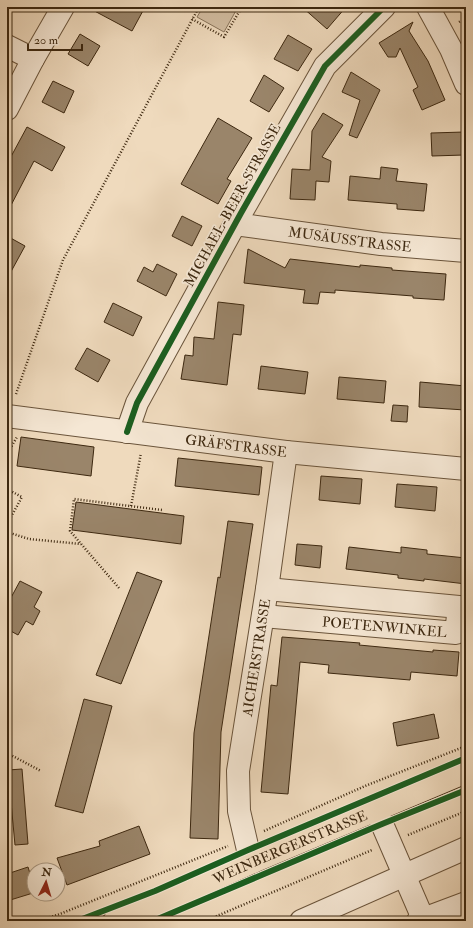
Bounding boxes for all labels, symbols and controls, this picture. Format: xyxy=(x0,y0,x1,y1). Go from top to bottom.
scale bar xyxy=(28,26,82,52)
text: 20 m xyxy=(34,33,59,48)
street label: MICHAEL-BEER-STRASSE xyxy=(180,121,284,290)
street label: MUSÄUSSTRASSE xyxy=(287,223,412,255)
street label: GRÄFSTRASSE xyxy=(184,431,288,461)
street label: AICHERSTRASSE xyxy=(239,597,274,719)
street label: POETENWINKEL xyxy=(321,613,448,641)
street label: WEINBERGERSTRASSE xyxy=(209,807,370,888)
north arrow xyxy=(26,862,66,902)
text: N xyxy=(40,866,53,880)

